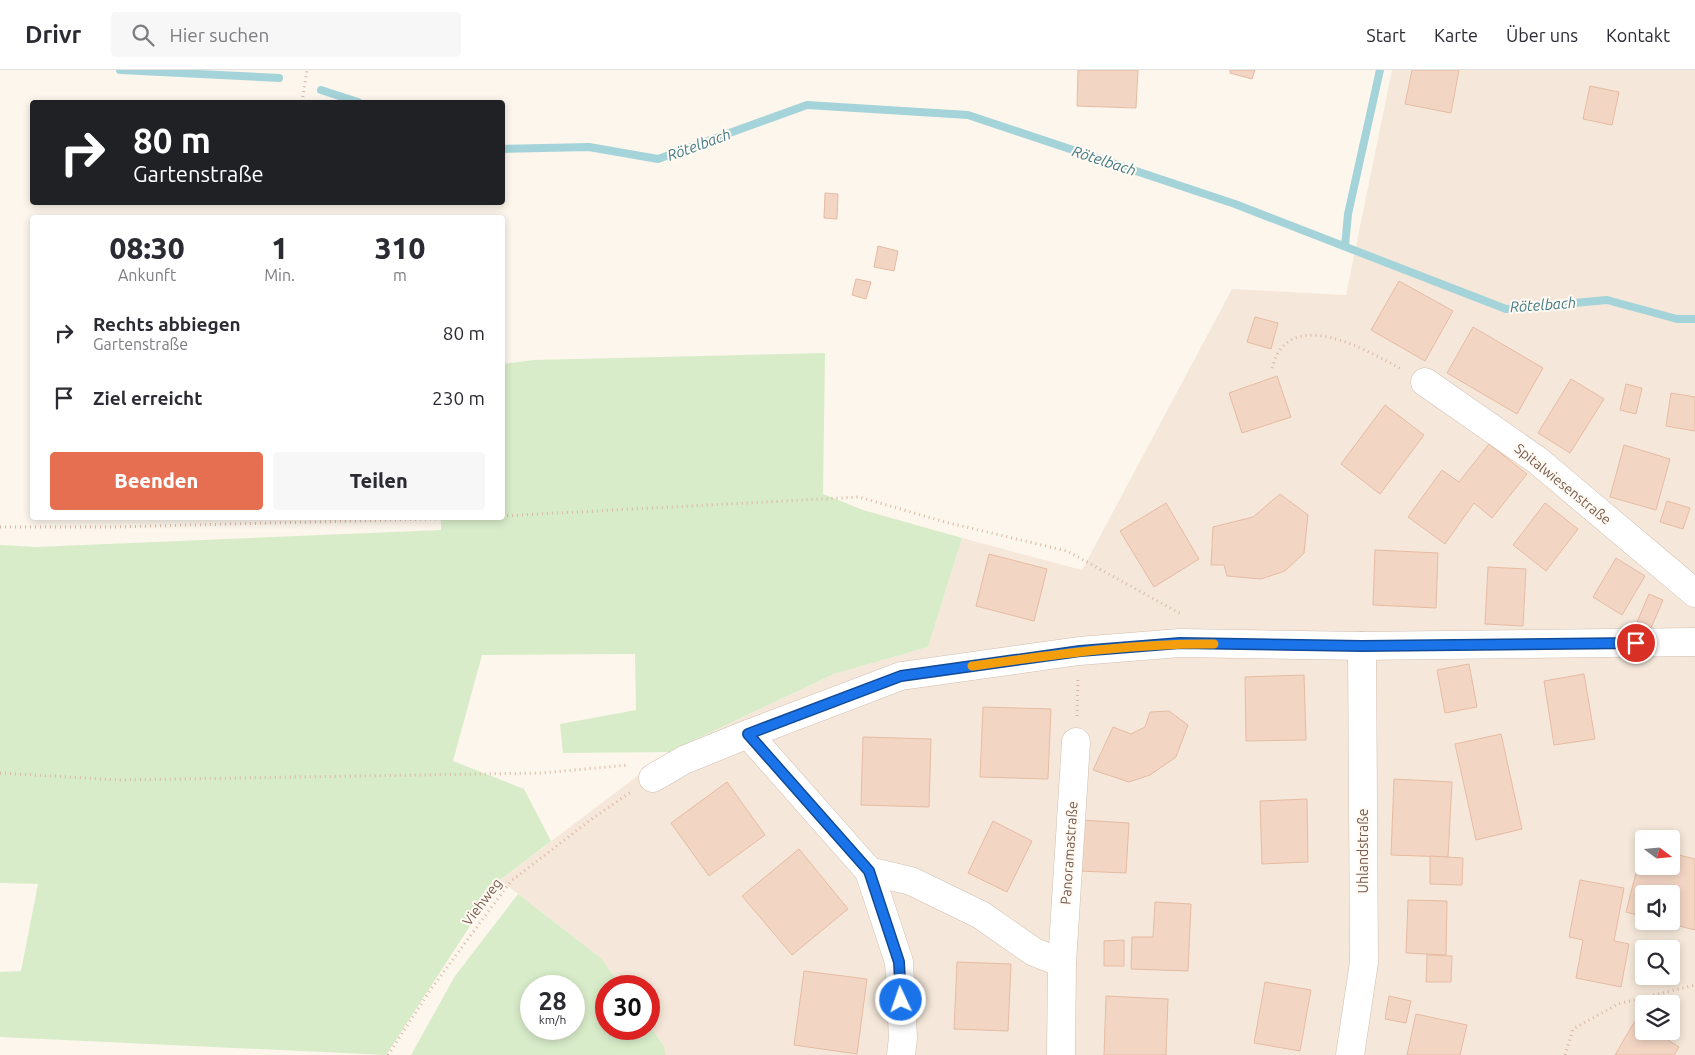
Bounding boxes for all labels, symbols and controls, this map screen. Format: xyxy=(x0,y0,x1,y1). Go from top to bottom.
search box xyxy=(111,12,461,57)
text: Drivr xyxy=(25,21,81,48)
icon: search xyxy=(129,21,157,49)
text: Hier suchen xyxy=(169,24,269,46)
text: Start xyxy=(1366,25,1406,45)
text: Karte xyxy=(1434,25,1478,45)
text: Über uns xyxy=(1506,25,1578,45)
text: Kontakt xyxy=(1606,25,1670,45)
icon: right xyxy=(50,120,115,185)
text: 80 m xyxy=(133,120,211,160)
water label: Rötelbach xyxy=(665,125,733,164)
water label: Rötelbach xyxy=(1070,142,1138,179)
text: Gartenstraße xyxy=(133,161,264,186)
text: 08:30 xyxy=(110,231,185,265)
text: 1 xyxy=(271,231,288,265)
text: 310 xyxy=(375,231,425,265)
text: Ankunft xyxy=(118,266,176,284)
text: Min. xyxy=(264,266,295,284)
text: m xyxy=(393,266,407,284)
water label: Rötelbach xyxy=(1509,294,1577,315)
text: Rechts abbiegen xyxy=(93,313,241,335)
icon: right xyxy=(50,319,78,347)
text: 80 m xyxy=(443,322,485,344)
text: Gartenstraße xyxy=(93,335,188,353)
icon: arrive xyxy=(50,384,78,412)
text: Ziel erreicht xyxy=(93,387,202,409)
text: 230 m xyxy=(432,387,485,409)
street label: Spitalwiesenstraße xyxy=(1512,440,1614,528)
button: Beenden xyxy=(50,452,263,510)
button: Teilen xyxy=(273,452,485,510)
pin xyxy=(1615,622,1657,664)
icon: arrive xyxy=(1622,629,1650,657)
street label: Panoramastraße xyxy=(1057,801,1081,905)
street label: Uhlandstraße xyxy=(1355,809,1371,893)
north arrow xyxy=(1635,830,1680,875)
map controls xyxy=(1635,830,1680,1040)
street label: Viehweg xyxy=(459,875,505,929)
button: sound xyxy=(1635,885,1680,930)
button: search xyxy=(1635,940,1680,985)
position arrow xyxy=(874,973,926,1025)
speed limit sign: 30 xyxy=(595,975,660,1040)
text: 28 xyxy=(538,987,567,1015)
button: layers xyxy=(1635,995,1680,1040)
text: km/h xyxy=(539,1013,566,1026)

